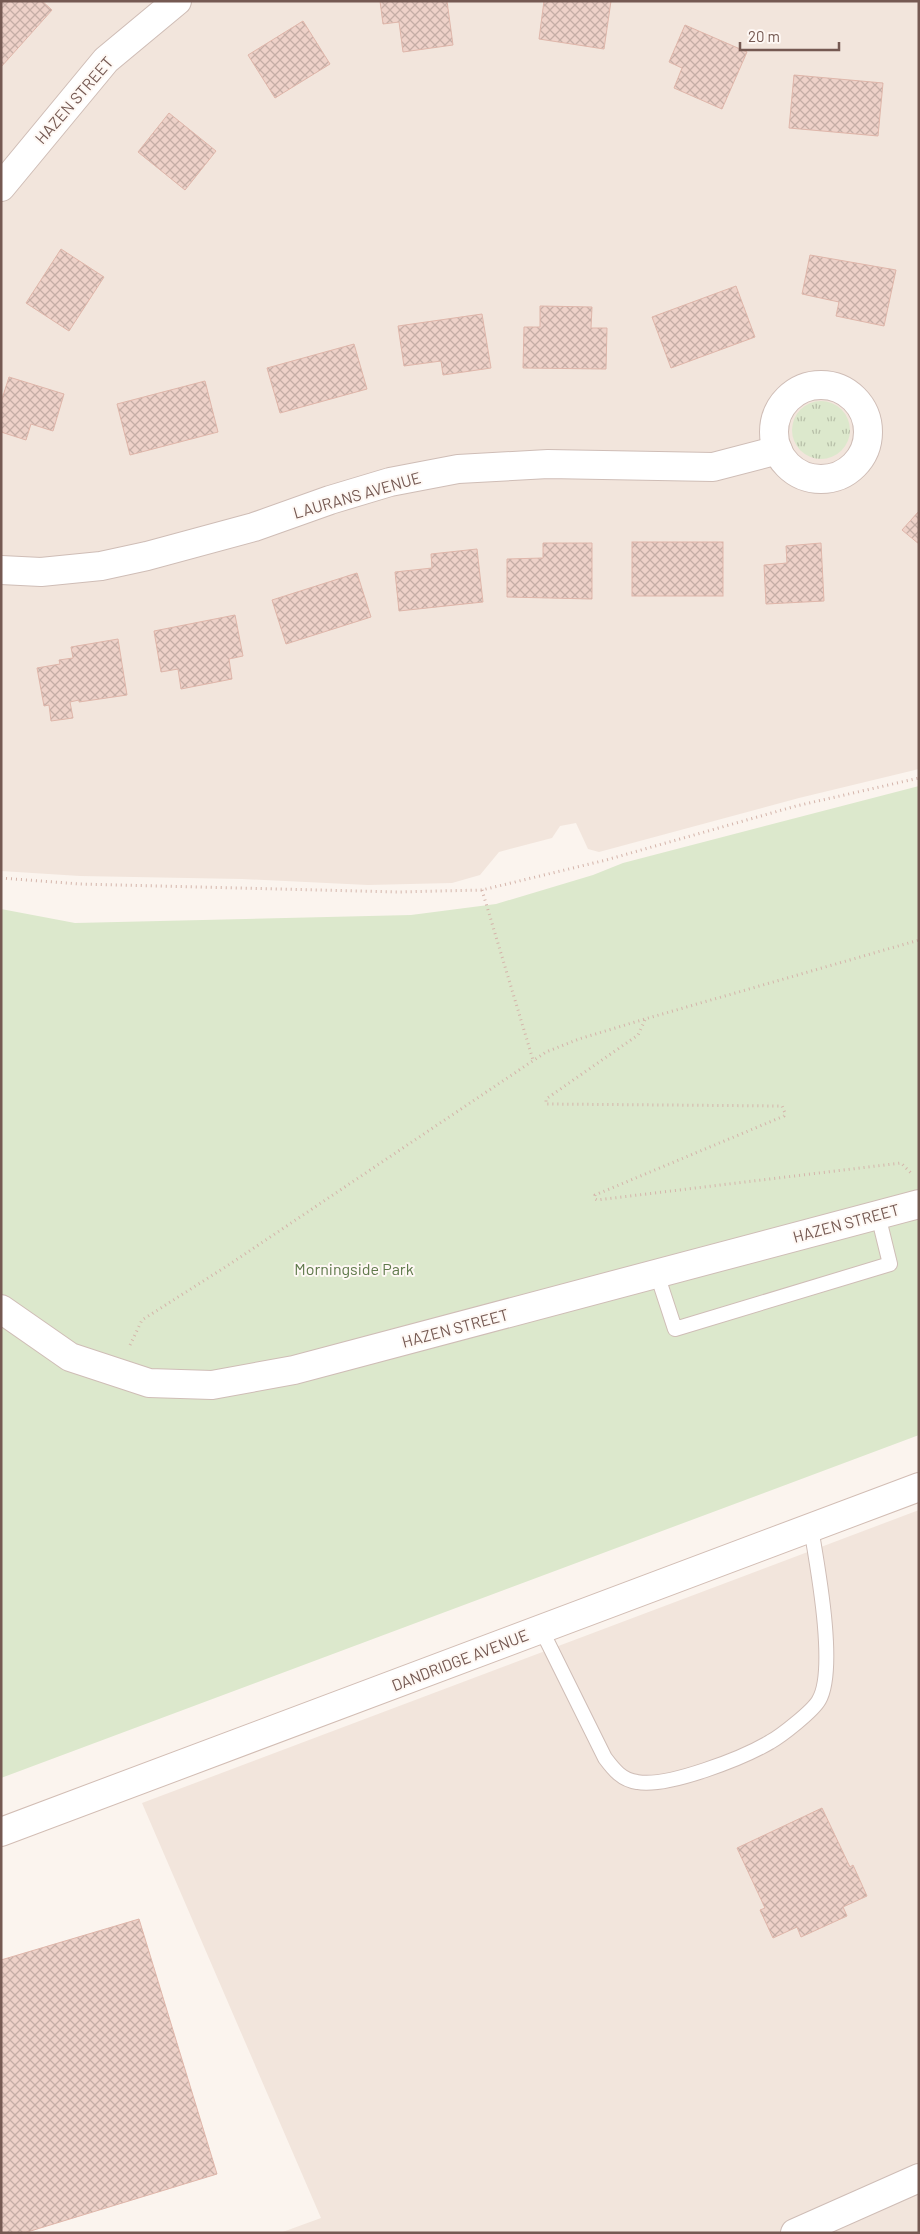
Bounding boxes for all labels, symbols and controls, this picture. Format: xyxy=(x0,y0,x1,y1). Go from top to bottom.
scale bar xyxy=(740,20,839,52)
text: 20 m xyxy=(748,27,780,45)
street label: HAZEN STREET xyxy=(31,52,117,147)
street label: LAURANS AVENUE xyxy=(291,467,423,522)
street label: HAZEN STREET xyxy=(791,1199,901,1246)
park label: Morningside Park xyxy=(294,1259,414,1278)
street label: HAZEN STREET xyxy=(400,1304,510,1351)
street label: DANDRIDGE AVENUE xyxy=(389,1625,531,1694)

